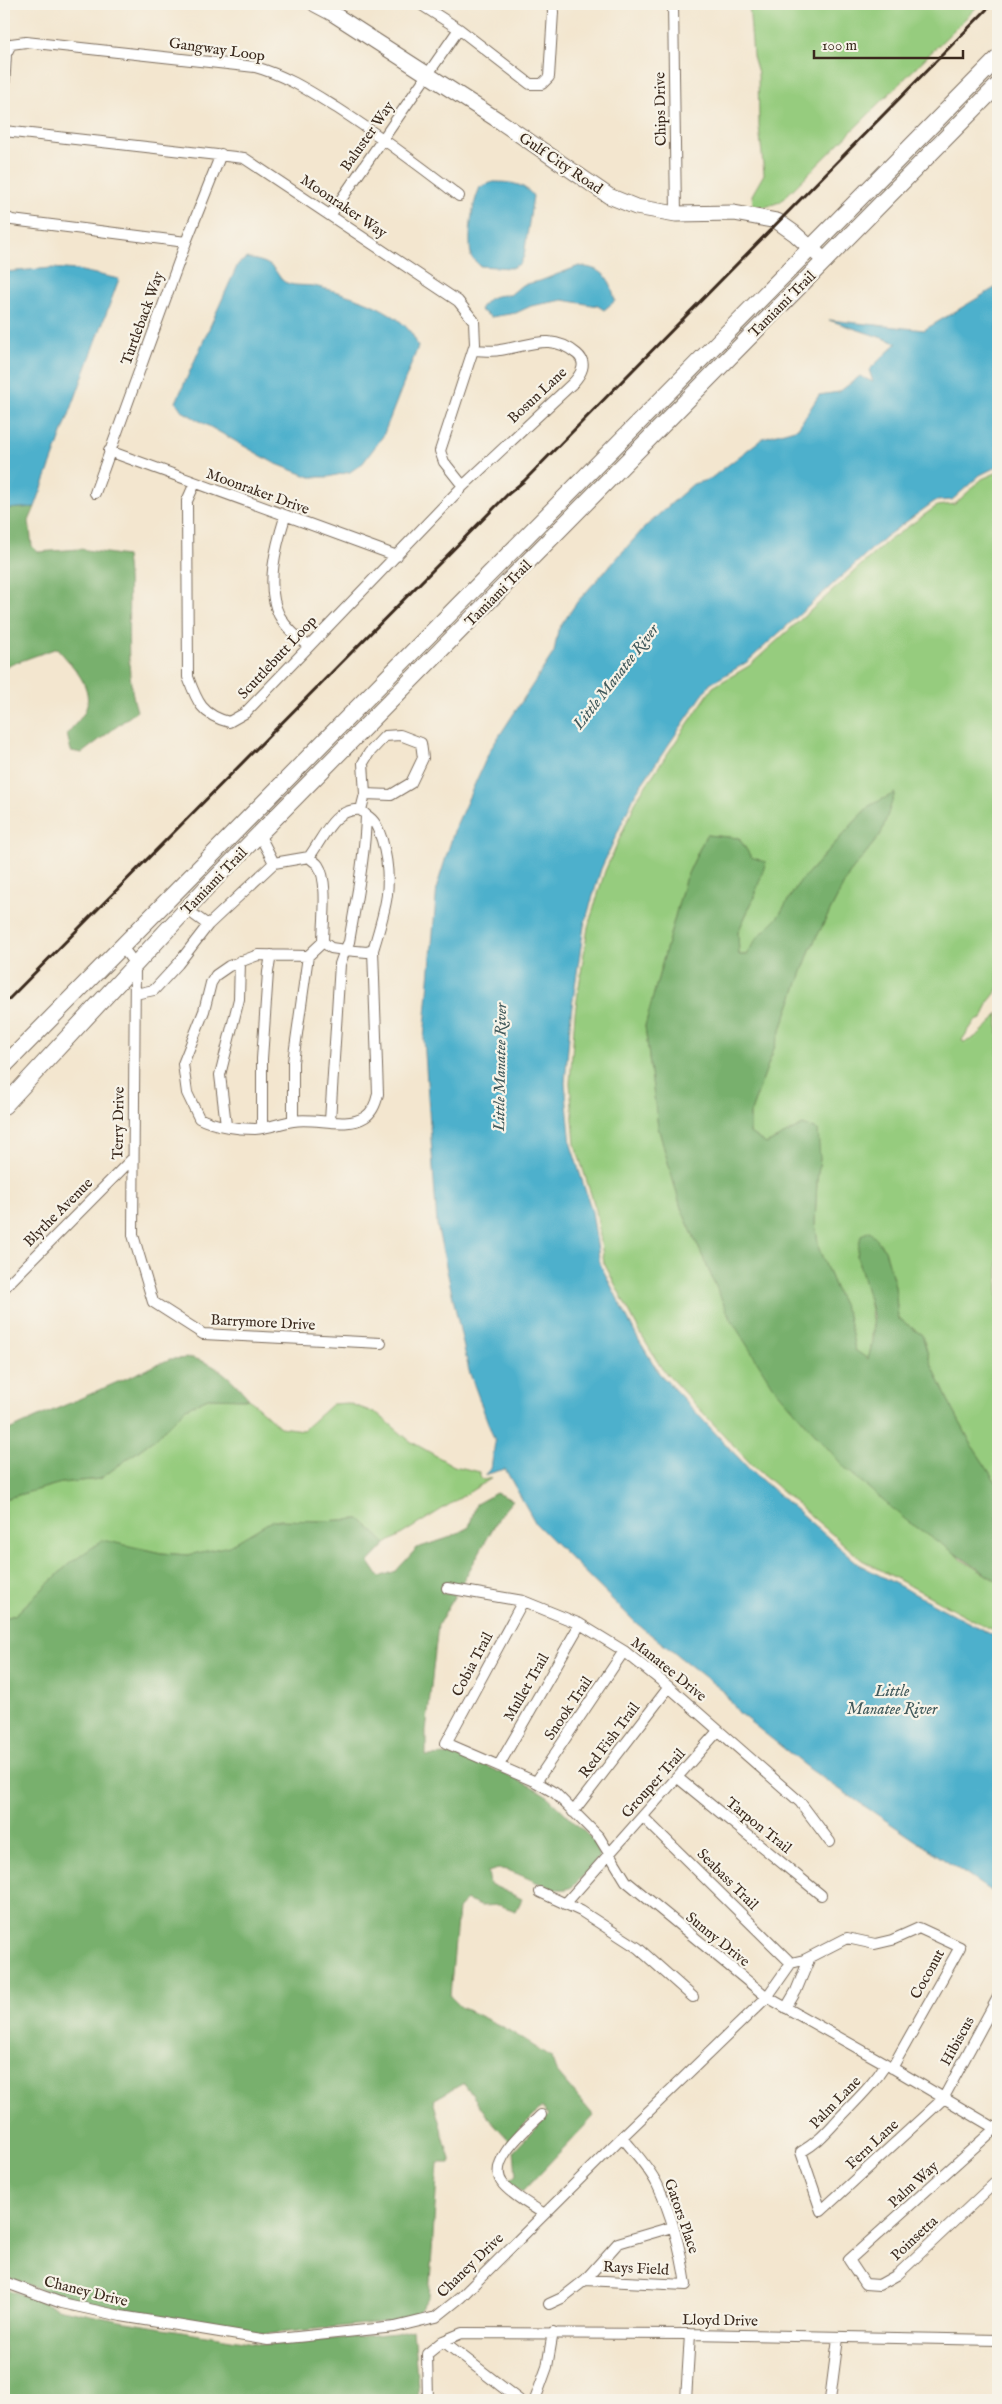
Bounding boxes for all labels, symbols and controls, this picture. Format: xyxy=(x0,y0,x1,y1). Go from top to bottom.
scale bar xyxy=(814,28,963,60)
street label: Gangway Loop xyxy=(168,33,266,66)
text: 100 m xyxy=(822,36,858,55)
street label: Chips Drive xyxy=(650,72,671,146)
street label: Baluster Way xyxy=(336,97,399,175)
street label: Gulf City Road xyxy=(515,128,607,199)
street label: Moonraker Way xyxy=(297,170,391,243)
street label: Tamiami Trail xyxy=(745,266,821,342)
street label: Turtleback Way xyxy=(117,268,168,368)
street label: Bosun Lane xyxy=(504,363,571,428)
street label: Moonraker Drive xyxy=(204,464,312,519)
street label: Tamiami Trail xyxy=(461,555,537,631)
street label: Scuttlebutt Loop xyxy=(234,612,321,703)
water label: Little Manatee River xyxy=(569,619,665,735)
street label: Tamiami Trail xyxy=(177,843,252,919)
water label: Little Manatee River xyxy=(490,1001,512,1132)
street label: Terry Drive xyxy=(108,1086,129,1160)
street label: Blythe Avenue xyxy=(20,1174,97,1251)
street label: Barrymore Drive xyxy=(210,1310,316,1335)
street label: Cobia Trail xyxy=(448,1628,498,1700)
street label: Manatee Drive xyxy=(627,1633,711,1706)
street label: Mullet Trail xyxy=(499,1649,554,1725)
street label: Snook Trail xyxy=(540,1672,597,1744)
water label: Little Manatee River xyxy=(847,1682,939,1720)
street label: Red Fish Trail xyxy=(575,1698,644,1782)
street label: Grouper Trail xyxy=(617,1744,690,1822)
street label: Tarpon Trail xyxy=(722,1793,796,1858)
street label: Seabass Trail xyxy=(693,1845,763,1915)
street label: Sunny Drive xyxy=(682,1908,754,1971)
street label: Coconut xyxy=(906,1946,949,2003)
street label: Hibiscus xyxy=(936,2013,979,2069)
street label: Palm Lane xyxy=(806,2072,865,2133)
street label: Fern Lane xyxy=(842,2115,903,2174)
street label: Palm Way xyxy=(884,2156,943,2212)
street label: Gators Place xyxy=(660,2176,703,2256)
street label: Poinsetta xyxy=(887,2212,942,2265)
street label: Chaney Drive xyxy=(433,2229,508,2302)
street label: Rays Field xyxy=(603,2257,670,2280)
street label: Chaney Drive xyxy=(42,2272,130,2311)
street label: Lloyd Drive xyxy=(682,2310,758,2331)

